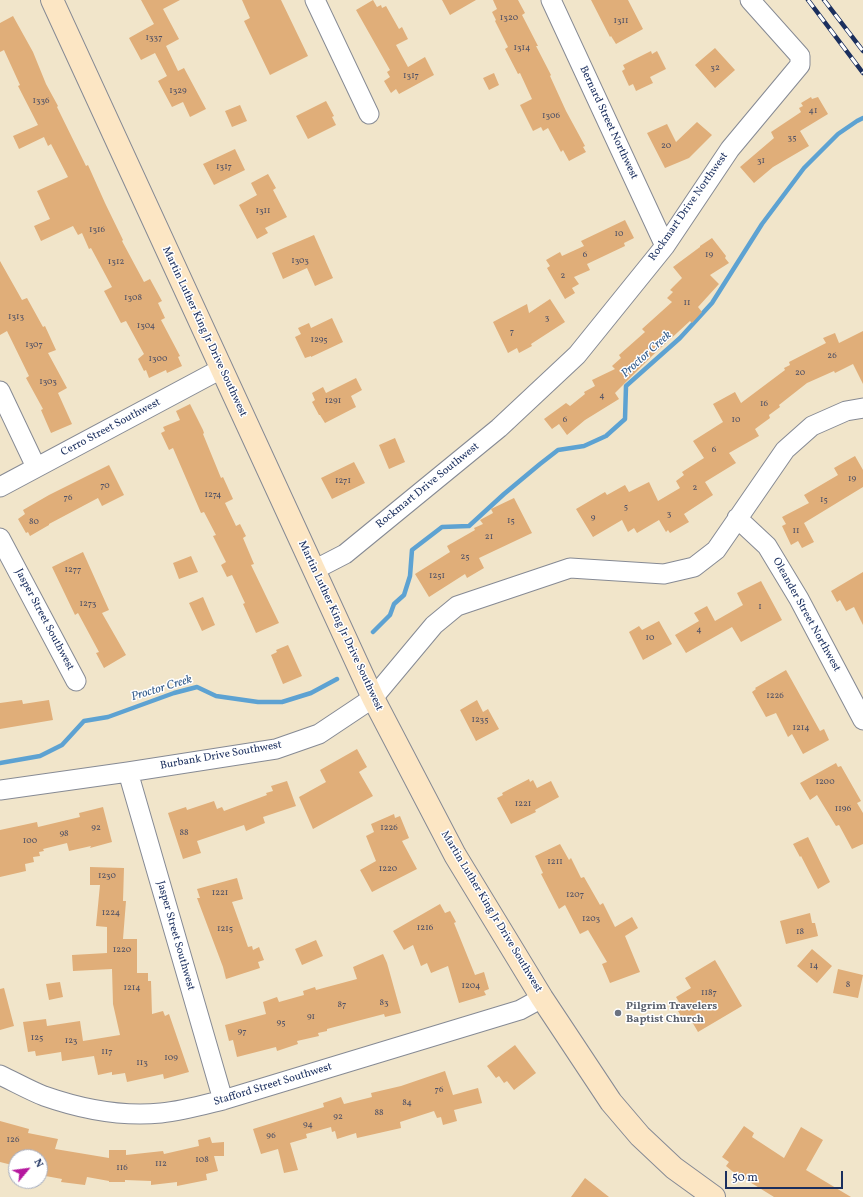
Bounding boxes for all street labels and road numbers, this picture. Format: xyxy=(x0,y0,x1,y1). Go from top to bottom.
street label: Bernard Street Northwest xyxy=(576,64,640,182)
street label: Rockmart Drive Northwest xyxy=(646,150,732,264)
street label: Martin Luther King Jr Drive Southwest xyxy=(159,245,249,419)
street label: Cerro Street Southwest xyxy=(59,396,163,460)
street label: Rockmart Drive Southwest xyxy=(374,440,482,532)
street label: Martin Luther King Jr Drive Southwest xyxy=(295,539,385,713)
street label: Oleander Street Northwest xyxy=(769,556,843,674)
street label: Jasper Street Southwest xyxy=(12,567,76,673)
street label: Burbank Drive Southwest xyxy=(159,739,283,773)
street label: Martin Luther King Jr Drive Southwest xyxy=(437,829,545,995)
street label: Jasper Street Southwest xyxy=(153,880,197,992)
street label: Stafford Street Southwest xyxy=(212,1061,334,1109)

